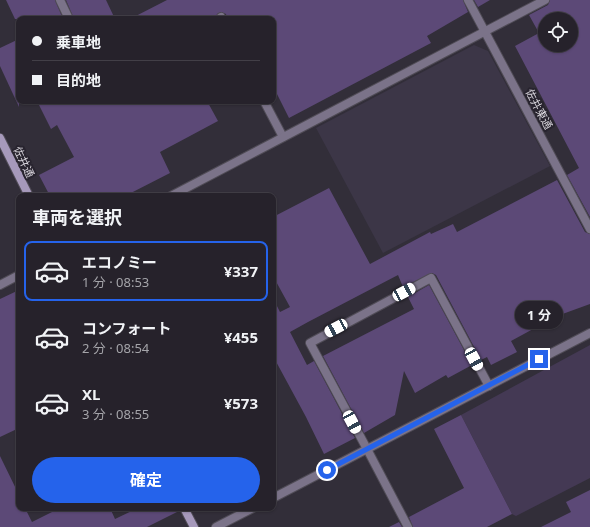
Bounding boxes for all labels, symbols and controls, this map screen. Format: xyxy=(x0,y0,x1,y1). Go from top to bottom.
map controls xyxy=(538,12,578,52)
button: locate xyxy=(538,12,578,52)
text: 乗車地 xyxy=(56,32,101,52)
text: 目的地 xyxy=(56,70,101,90)
street label: 佐井東通 xyxy=(522,86,556,132)
street label: 佐井通 xyxy=(10,144,38,180)
text: 車両を選択 xyxy=(32,205,122,229)
text: エコノミー xyxy=(82,252,157,272)
icon: car xyxy=(34,253,70,289)
text: ¥337 xyxy=(224,261,258,281)
text: 1 分 · 08:53 xyxy=(82,273,149,291)
car xyxy=(391,281,417,303)
callout: 1 分 xyxy=(515,301,563,329)
text: 1 分 xyxy=(527,306,551,324)
car xyxy=(323,317,349,339)
text: コンフォート xyxy=(82,318,172,338)
icon: car xyxy=(34,319,70,355)
text: ¥455 xyxy=(224,327,258,347)
text: 2 分 · 08:54 xyxy=(82,339,149,357)
car xyxy=(463,346,485,372)
route end xyxy=(530,350,548,368)
text: XL xyxy=(82,384,100,404)
icon: car xyxy=(34,385,70,421)
text: ¥573 xyxy=(224,393,258,413)
text: 3 分 · 08:55 xyxy=(82,405,149,423)
car xyxy=(341,409,363,435)
button: 確定 xyxy=(32,457,260,503)
route start xyxy=(318,461,336,479)

